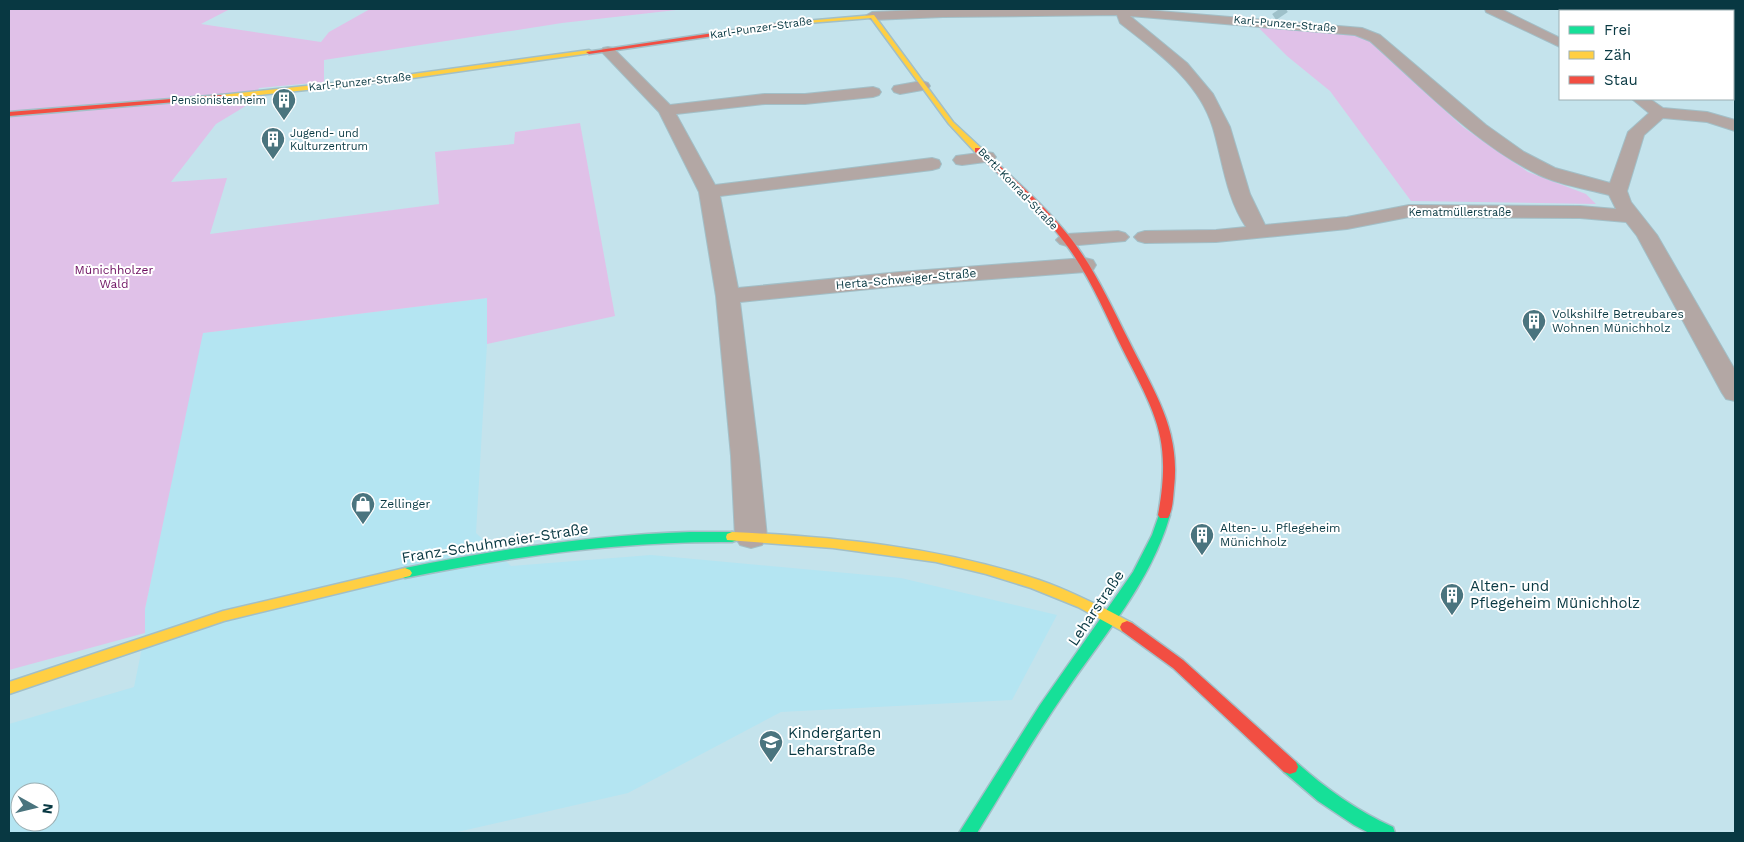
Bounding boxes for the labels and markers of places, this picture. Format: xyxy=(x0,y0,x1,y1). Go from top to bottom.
building icon: Pensionistenheim xyxy=(271,87,297,121)
place label: Pensionistenheim xyxy=(171,94,266,107)
building icon: Jugend- und Kulturzentrum xyxy=(260,126,286,160)
place label: Jugend- und Kulturzentrum xyxy=(290,127,368,153)
place label: Volkshilfe Betreubares Wohnen Münichholz xyxy=(1552,307,1684,335)
building icon: Volkshilfe Betreubares Wohnen Münichholz xyxy=(1521,308,1547,342)
shop icon: Zellinger xyxy=(350,491,376,525)
place label: Zellinger xyxy=(380,497,430,511)
place label: Alten- u. Pflegeheim Münichholz xyxy=(1220,521,1341,549)
building icon: Alten- u. Pflegeheim Münichholz xyxy=(1189,522,1215,556)
place label: Alten- und Pflegeheim Münichholz xyxy=(1470,577,1640,612)
building icon: Alten- und Pflegeheim Münichholz xyxy=(1439,582,1465,616)
place label: Kindergarten Leharstraße xyxy=(788,724,881,759)
school or university icon: Kindergarten Leharstraße xyxy=(758,729,784,763)

